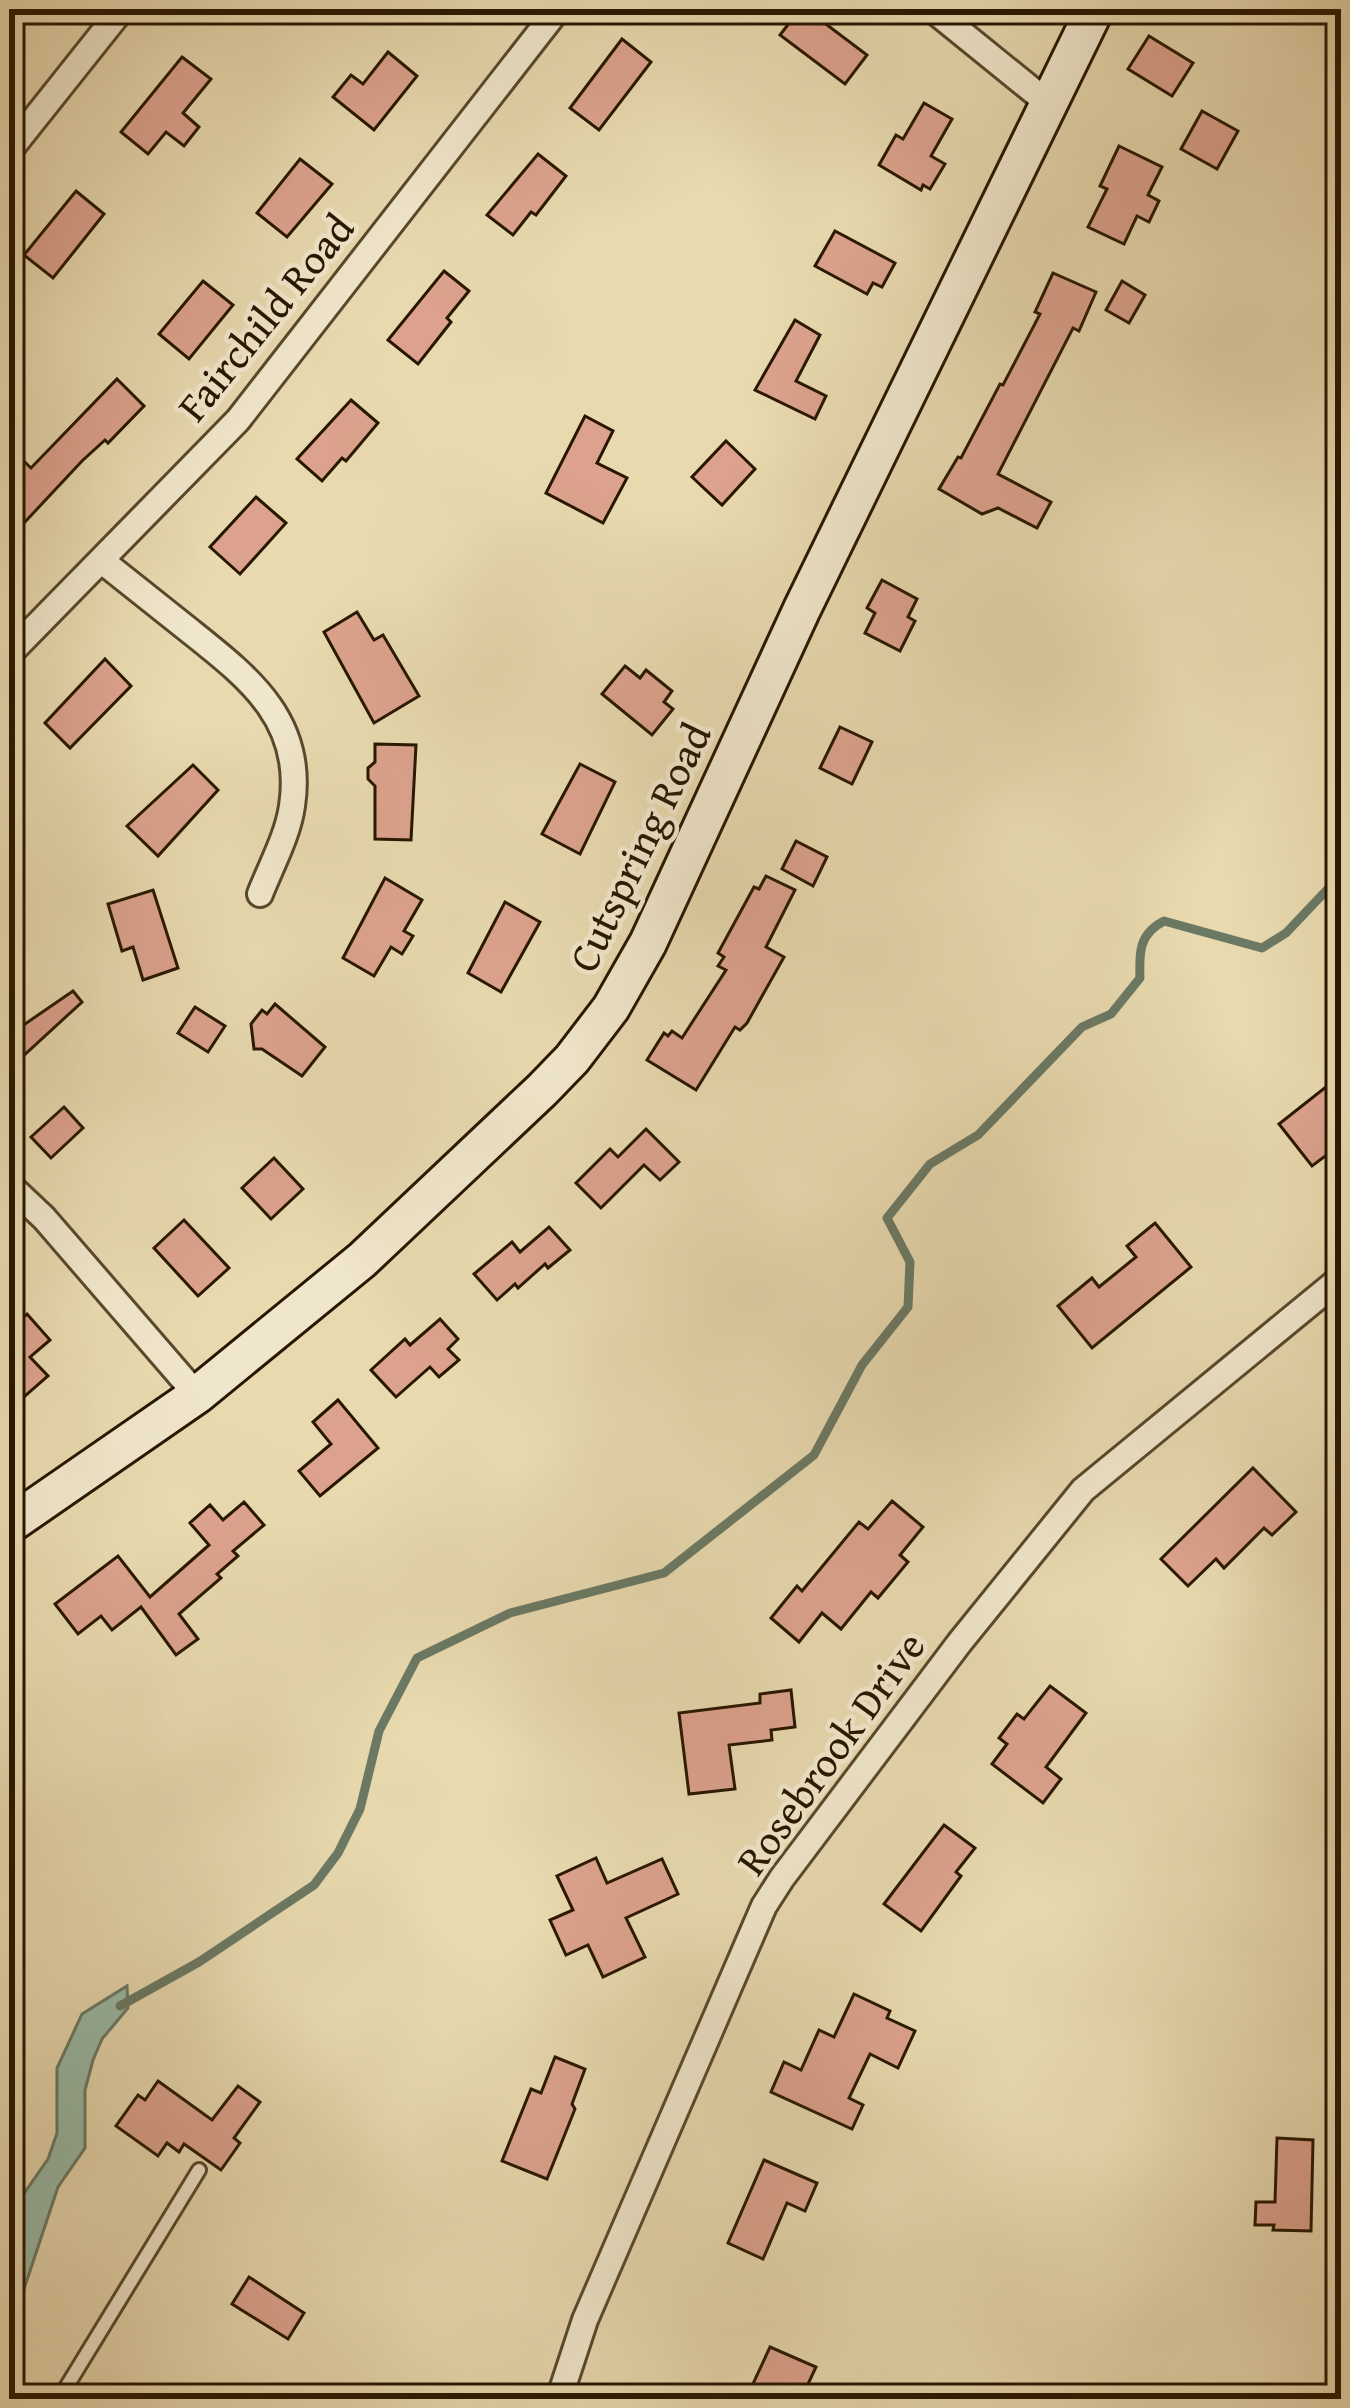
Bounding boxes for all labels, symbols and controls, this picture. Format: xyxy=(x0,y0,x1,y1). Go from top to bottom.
street label: Fairchild Road xyxy=(162,199,368,434)
street label: Cutspring Road xyxy=(552,711,725,982)
street label: Rosebrook Drive xyxy=(720,1618,939,1887)

